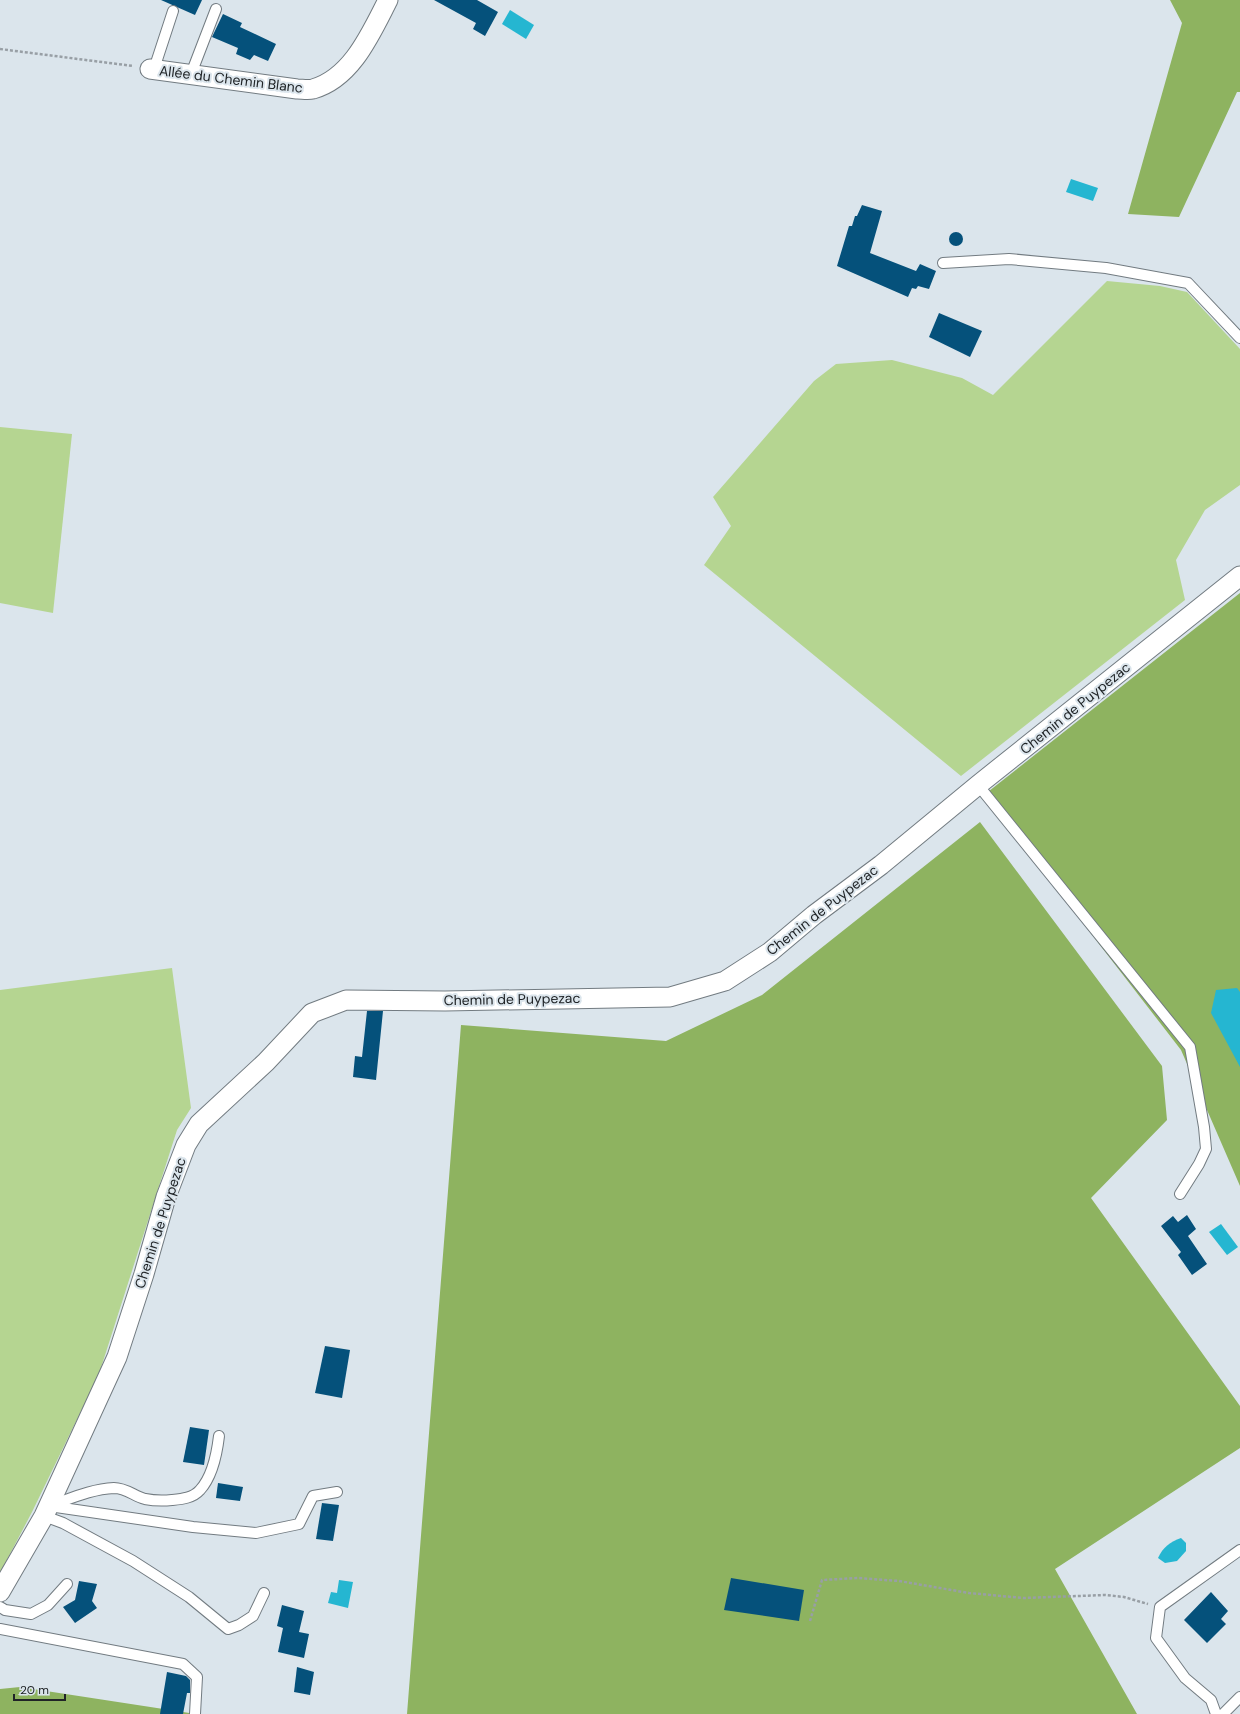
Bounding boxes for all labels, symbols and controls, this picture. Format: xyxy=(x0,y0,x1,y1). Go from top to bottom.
street label: Allée du Chemin Blanc xyxy=(158,61,304,97)
street label: Chemin de Puypezac xyxy=(1016,658,1134,758)
street label: Chemin de Puypezac xyxy=(763,861,881,959)
street label: Chemin de Puypezac xyxy=(443,989,581,1009)
street label: Chemin de Puypezac xyxy=(130,1155,190,1291)
scale bar xyxy=(14,1676,65,1702)
text: 20 m xyxy=(20,1682,49,1698)

